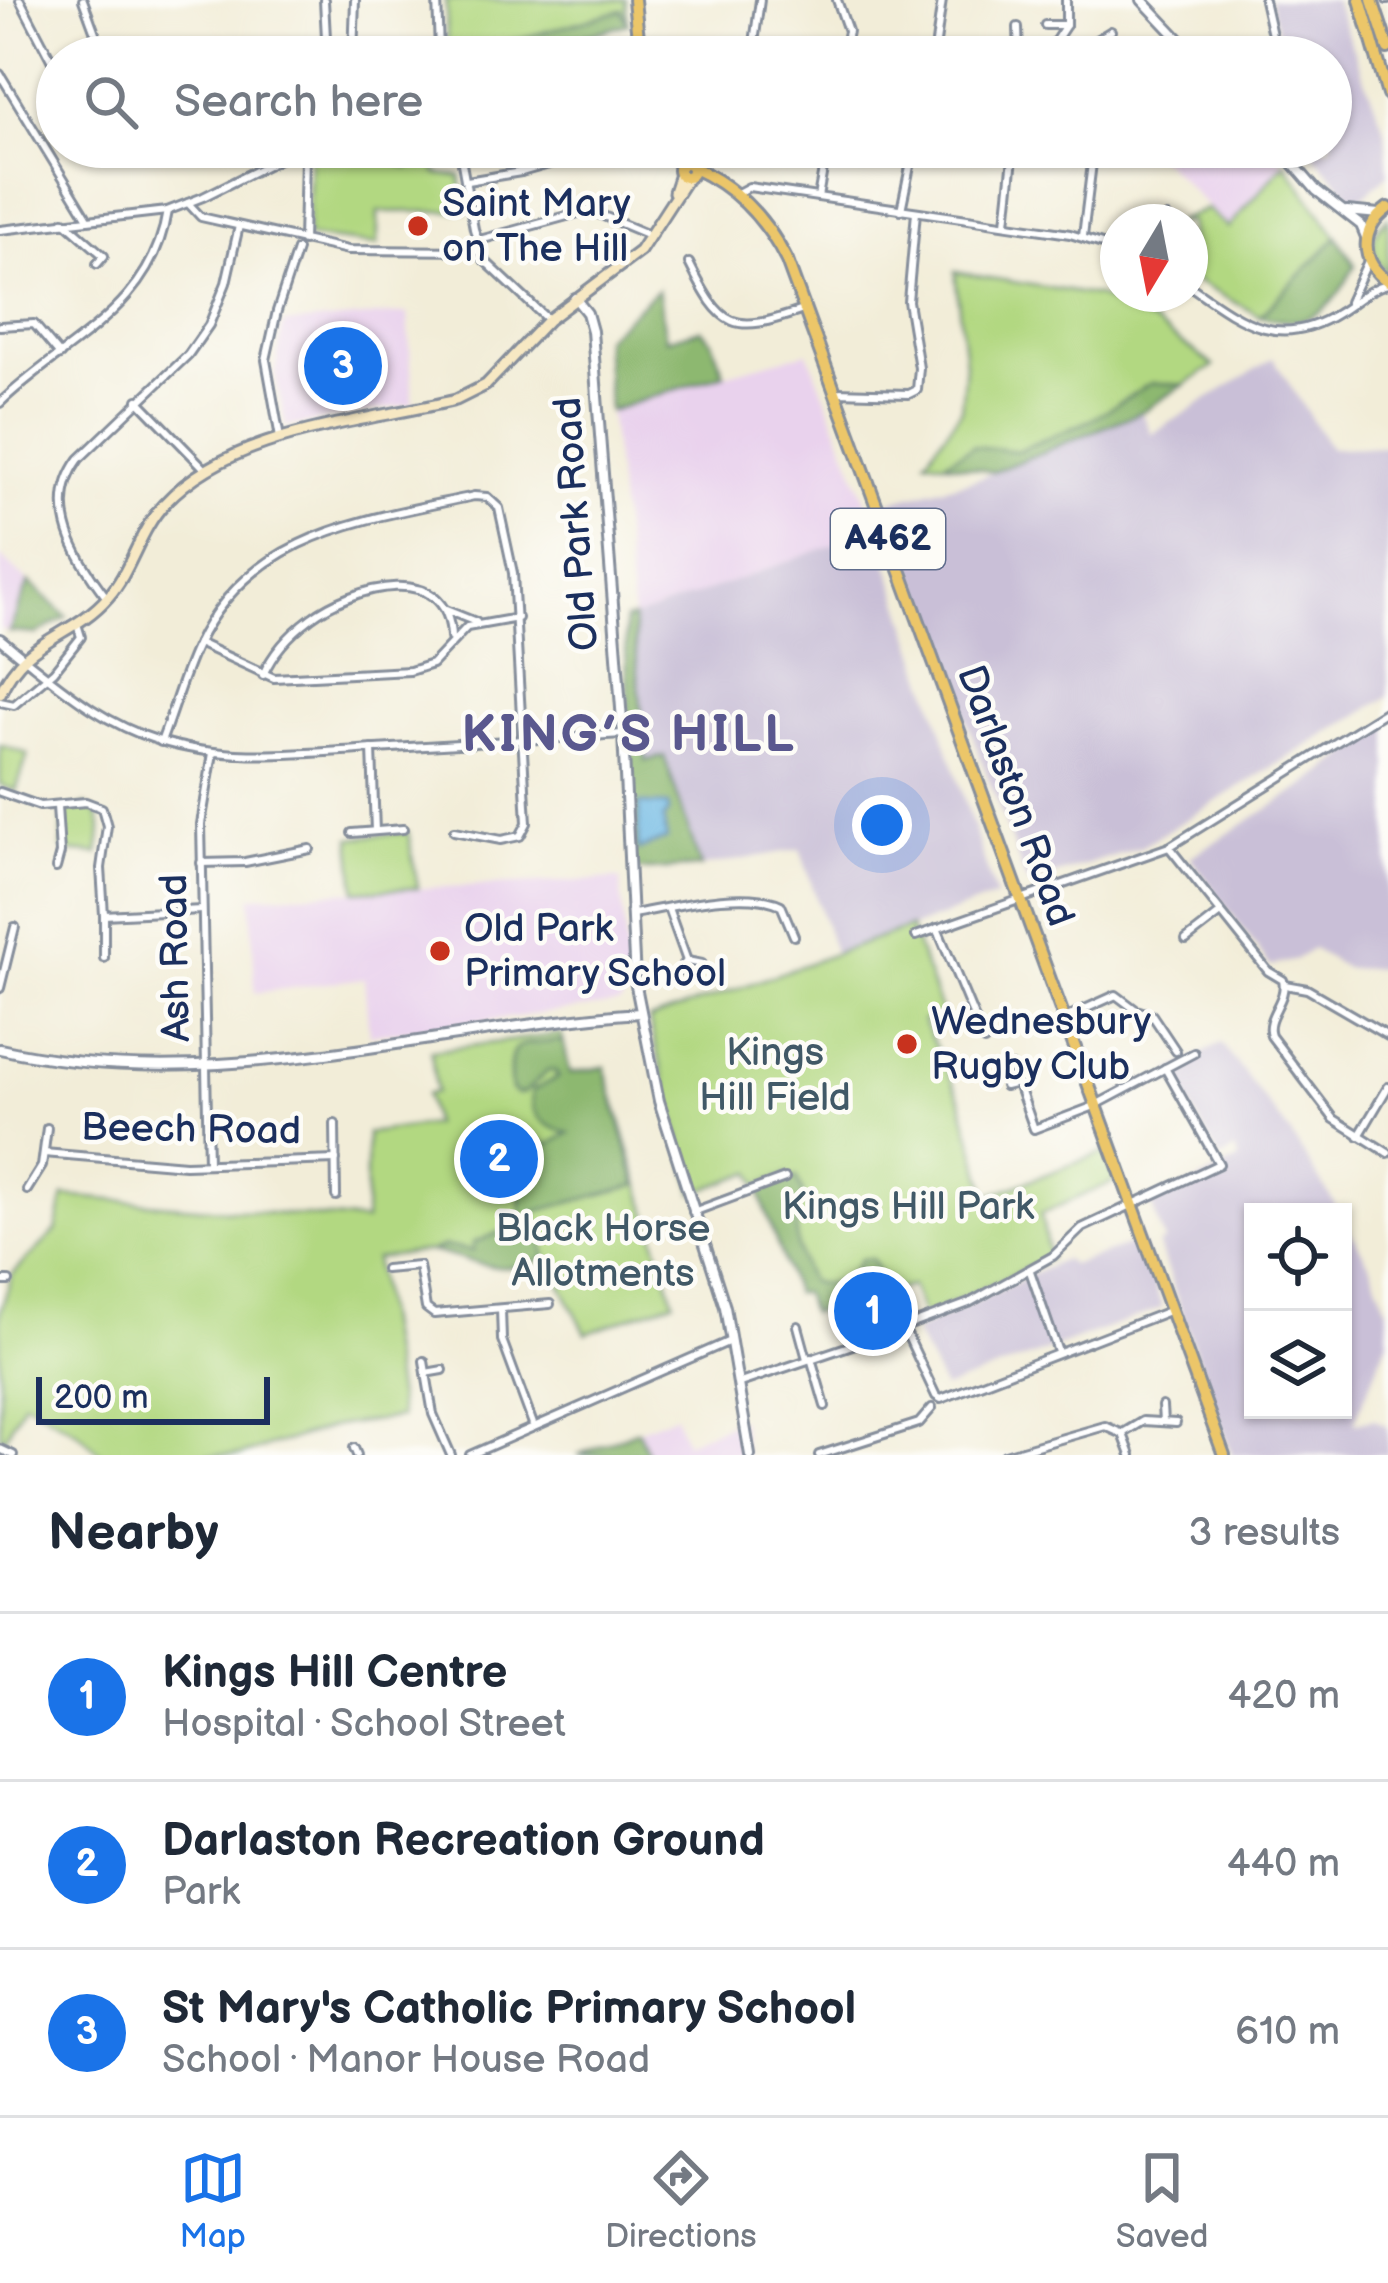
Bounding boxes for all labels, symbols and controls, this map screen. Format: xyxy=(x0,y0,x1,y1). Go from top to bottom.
search box xyxy=(36,36,1352,168)
icon: search xyxy=(78,69,144,135)
text: Search here xyxy=(174,75,423,130)
place label: Saint Mary on The Hill xyxy=(442,181,631,273)
north arrow xyxy=(1100,204,1208,312)
marker: Saint Mary on The Hill xyxy=(405,213,431,239)
pin: 3 xyxy=(304,321,382,411)
street label: Old Park Road xyxy=(545,396,609,652)
road number: A462 xyxy=(831,509,945,569)
street label: Darlaston Road xyxy=(946,659,1084,933)
district label: KING’S HILL xyxy=(461,705,797,766)
your location xyxy=(852,795,912,855)
street label: Ash Road xyxy=(151,874,201,1042)
place label: Old Park Primary School xyxy=(464,906,726,998)
marker: Old Park Primary School xyxy=(427,938,453,964)
place label: Wednesbury Rugby Club xyxy=(931,999,1152,1091)
park label: Kings Hill Field xyxy=(699,1030,851,1122)
marker: Wednesbury Rugby Club xyxy=(894,1031,920,1057)
street label: Beech Road xyxy=(81,1105,301,1155)
pin: 2 xyxy=(460,1114,538,1204)
park label: Kings Hill Park xyxy=(782,1184,1035,1231)
map controls xyxy=(1244,1203,1352,1419)
button: locate xyxy=(1244,1203,1352,1311)
park label: Black Horse Allotments xyxy=(496,1206,710,1298)
pin: 1 xyxy=(834,1266,912,1356)
button: layers xyxy=(1244,1311,1352,1419)
scale bar xyxy=(36,1371,270,1424)
text: 200 m xyxy=(54,1378,148,1418)
text: Nearby xyxy=(48,1503,219,1564)
text: 3 results xyxy=(1188,1510,1340,1557)
text: Kings Hill Centre xyxy=(162,1646,507,1701)
text: 1 xyxy=(79,1673,95,1720)
text: 420 m xyxy=(1227,1673,1340,1720)
text: Hospital · School Street xyxy=(162,1701,566,1748)
text: Darlaston Recreation Ground xyxy=(162,1814,765,1869)
text: 2 xyxy=(75,1841,99,1888)
text: 440 m xyxy=(1227,1841,1340,1888)
text: Park xyxy=(162,1869,240,1916)
text: St Mary's Catholic Primary School xyxy=(162,1982,856,2037)
text: 3 xyxy=(76,2009,98,2056)
text: 610 m xyxy=(1235,2009,1340,2056)
text: School · Manor House Road xyxy=(162,2037,650,2084)
tab: Map xyxy=(180,2145,246,2257)
tab: Directions xyxy=(605,2145,757,2257)
tab: Saved xyxy=(1116,2145,1208,2257)

